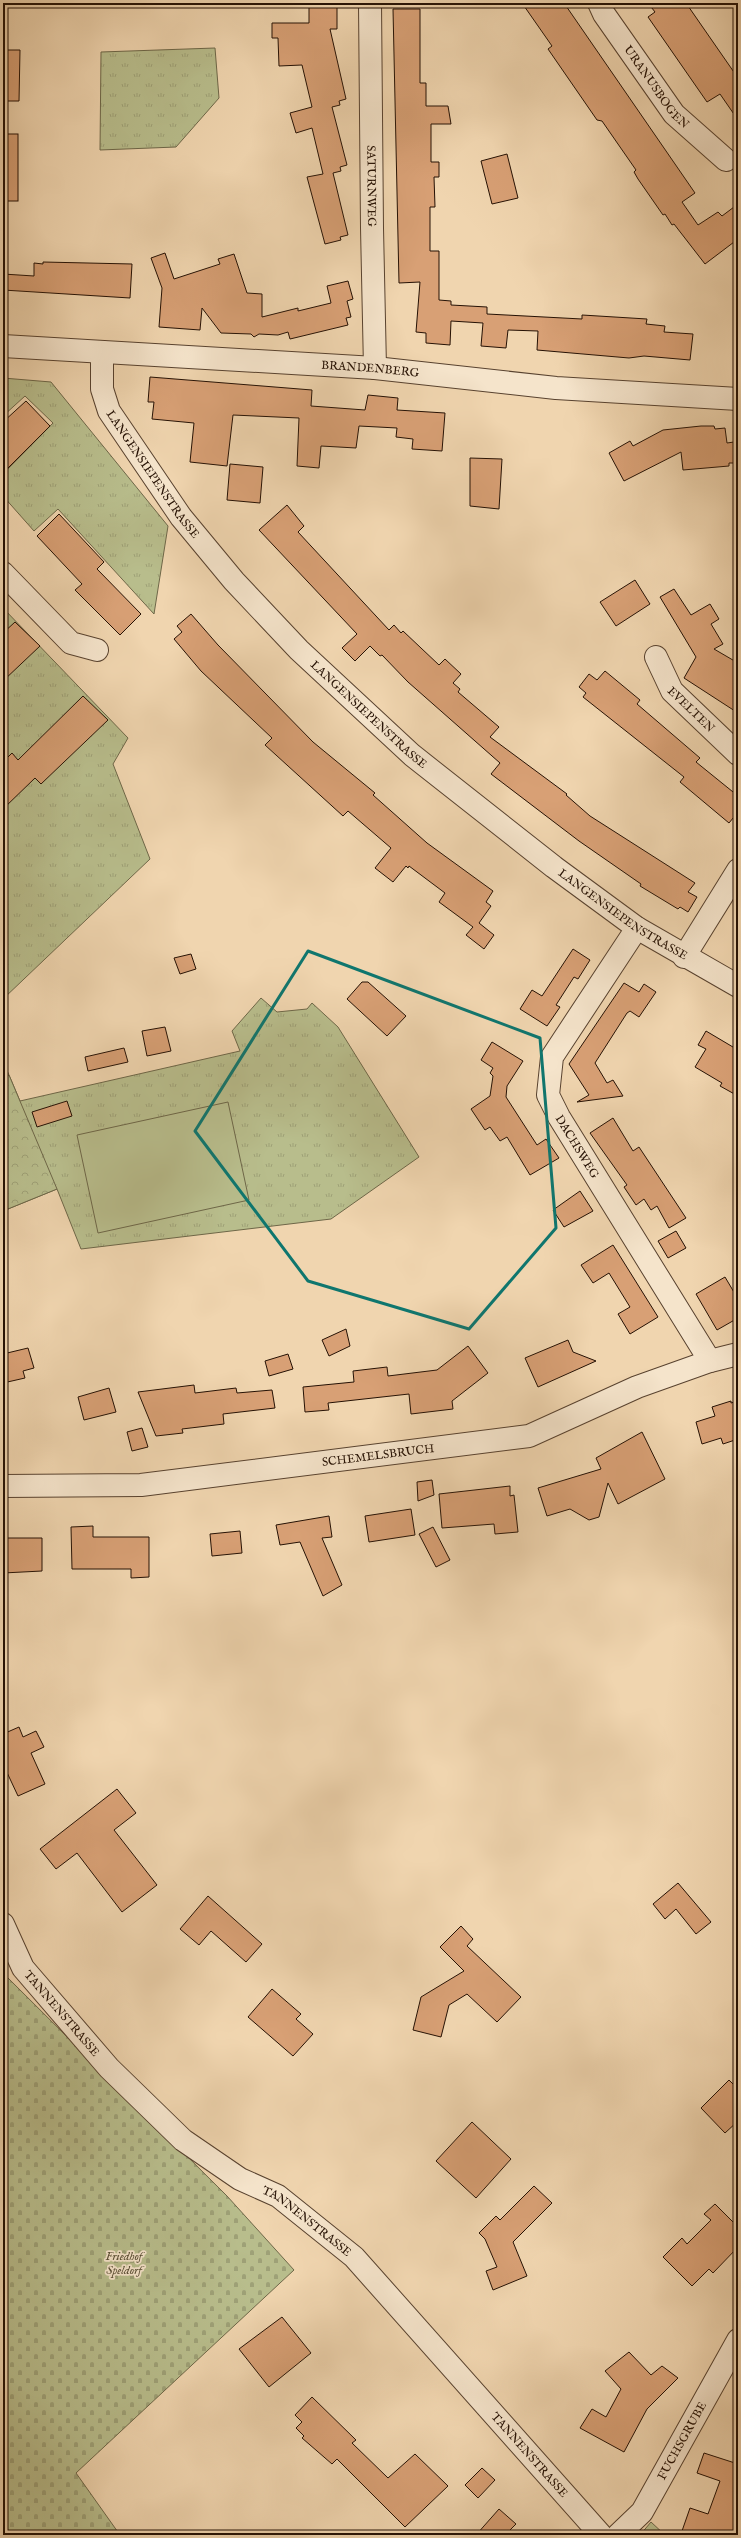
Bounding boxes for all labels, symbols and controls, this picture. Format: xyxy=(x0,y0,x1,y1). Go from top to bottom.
street label: URANUSBOGEN xyxy=(620,43,693,132)
street label: SATURNWEG xyxy=(363,145,379,227)
street label: BRANDENBERG xyxy=(321,358,420,381)
street label: LANGENSIEPENSTRASSE xyxy=(103,407,202,542)
street label: LANGENSIEPENSTRASSE xyxy=(307,657,430,772)
street label: EVELTEN xyxy=(664,683,718,736)
street label: LANGENSIEPENSTRASSE xyxy=(555,866,690,963)
street label: DACHSWEG xyxy=(552,1112,602,1182)
street label: SCHEMELSBRUCH xyxy=(321,1441,435,1470)
street label: TANNENSTRASSE xyxy=(20,1967,103,2060)
street label: TANNENSTRASSE xyxy=(260,2183,354,2260)
park label: Friedhof Speldorf xyxy=(106,2249,146,2278)
street label: FUCHSGRUBE xyxy=(654,2399,710,2483)
street label: TANNENSTRASSE xyxy=(488,2409,571,2501)

